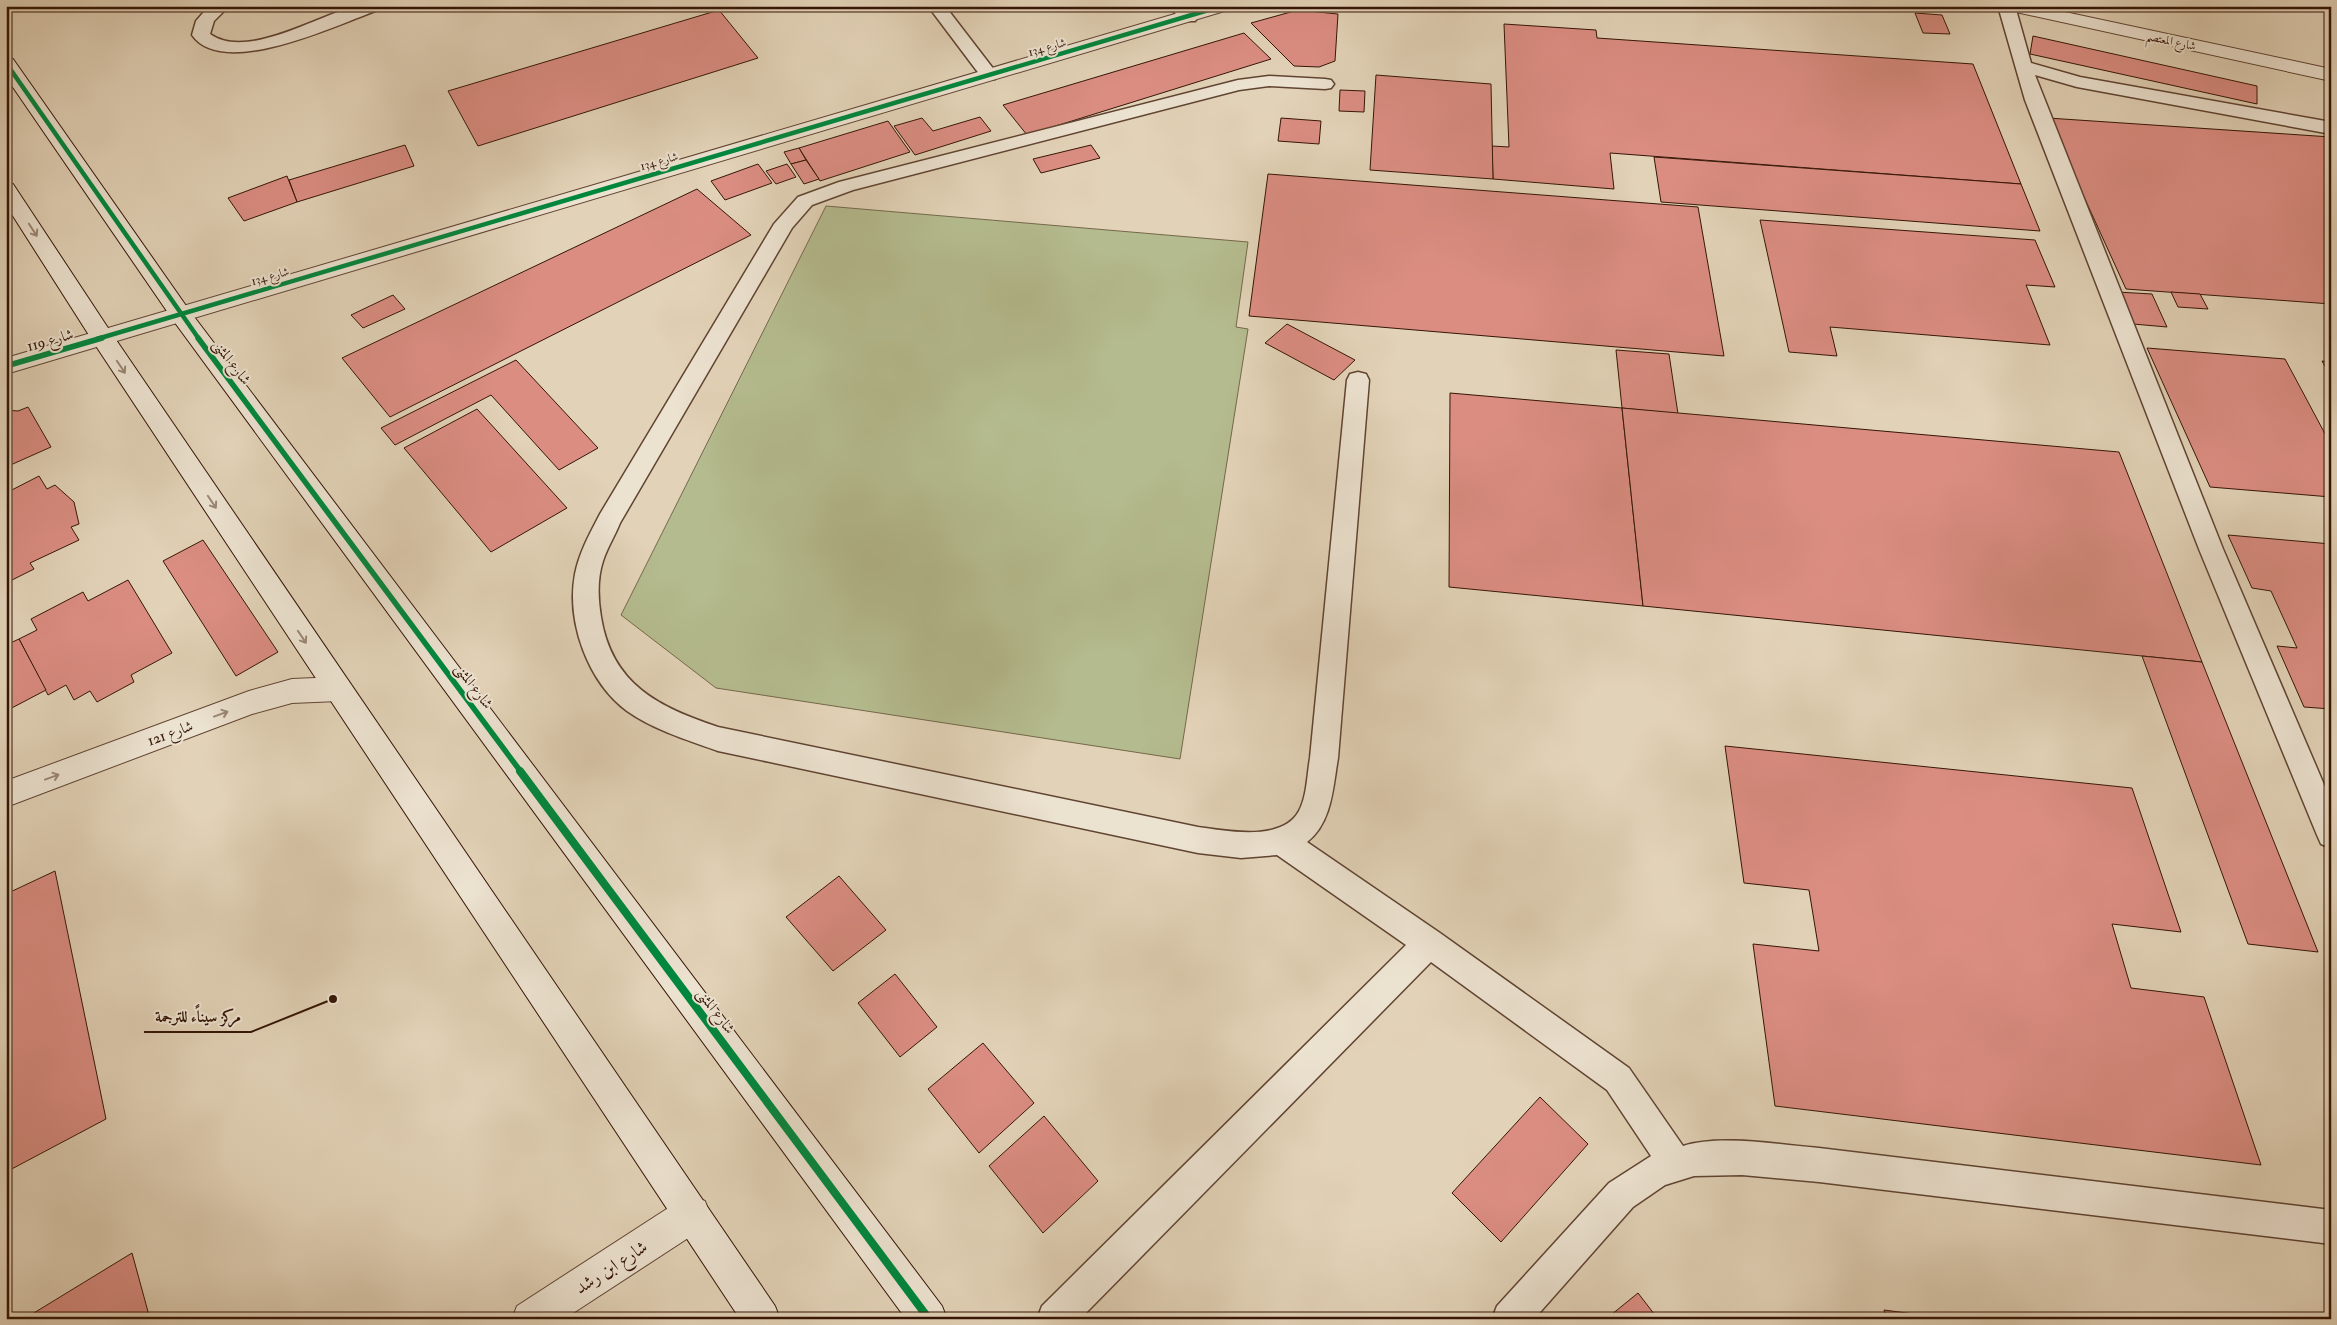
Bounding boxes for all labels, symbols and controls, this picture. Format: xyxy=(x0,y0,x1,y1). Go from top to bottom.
street label: شارع المعتصم xyxy=(2144,29,2197,58)
street label: شارع 134 xyxy=(1026,35,1069,63)
street label: شارع 134 xyxy=(638,149,681,177)
one-way arrow xyxy=(28,223,38,237)
street label: شارع 134 xyxy=(249,264,292,292)
street label: شارع 119 xyxy=(25,325,76,359)
street label: شارع المثنى xyxy=(206,336,255,391)
one-way arrow xyxy=(116,359,126,373)
one-way arrow xyxy=(207,494,217,508)
one-way arrow xyxy=(297,629,307,643)
street label: شارع المثنى xyxy=(448,660,497,715)
one-way arrow xyxy=(212,709,228,718)
street label: شارع 121 xyxy=(145,716,197,753)
one-way arrow xyxy=(44,772,59,781)
street label: شارع المثنى xyxy=(690,985,739,1040)
callout: مركز سيناًء للترجمة xyxy=(144,1001,251,1032)
text: مركز سيناًء للترجمة xyxy=(155,1003,241,1028)
street label: شارع ابن رشد xyxy=(571,1235,654,1302)

